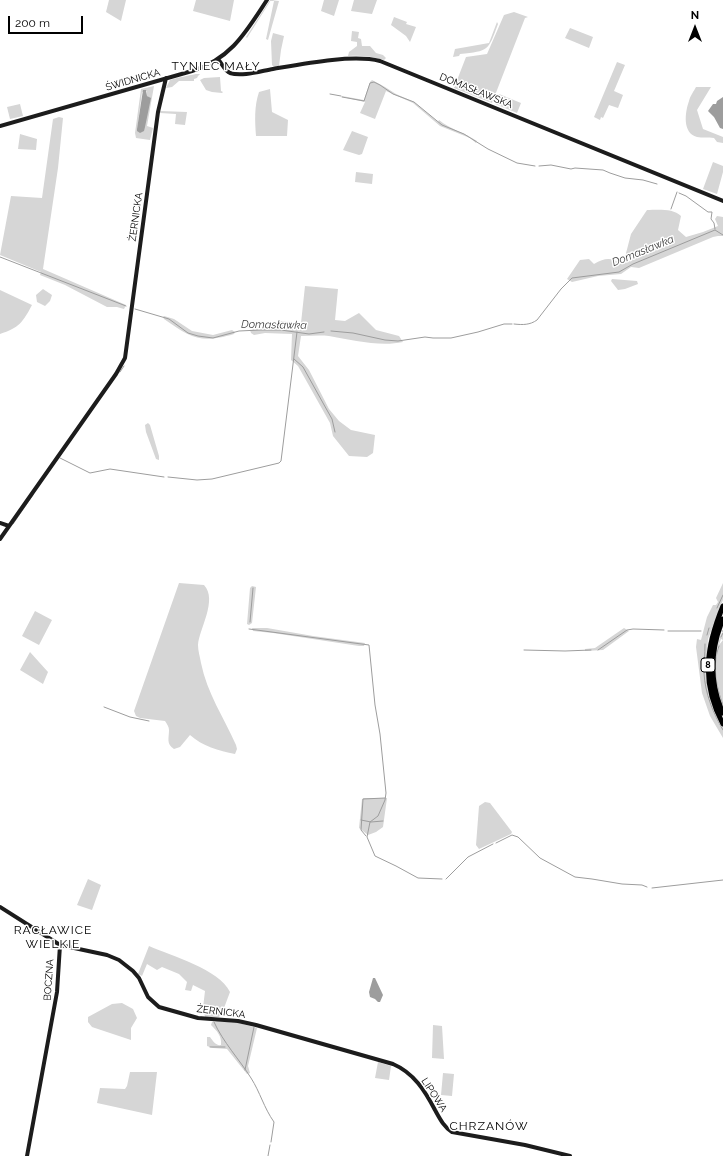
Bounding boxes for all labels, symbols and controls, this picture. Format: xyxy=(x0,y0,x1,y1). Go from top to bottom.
scale bar xyxy=(10,8,85,34)
north arrow xyxy=(675,8,715,48)
text: N xyxy=(691,9,699,22)
text: 200 m xyxy=(15,16,50,30)
district label: TYNIEC MAŁY xyxy=(172,59,260,73)
street label: ŚWIDNICKA xyxy=(104,66,162,94)
street label: DOMASŁAWSKA xyxy=(438,71,514,111)
street label: ŻERNICKA xyxy=(127,192,145,242)
water label: Domasławka xyxy=(610,233,676,269)
water label: Domasławka xyxy=(241,318,307,332)
road number: 8 xyxy=(701,658,715,672)
district label: RACŁAWICE WIELKIE xyxy=(14,923,92,951)
street label: BOCZNA xyxy=(42,959,56,1001)
street label: ŻERNICKA xyxy=(196,1003,246,1021)
street label: LIPOWA xyxy=(419,1076,449,1114)
district label: CHRZANÓW xyxy=(449,1119,529,1133)

